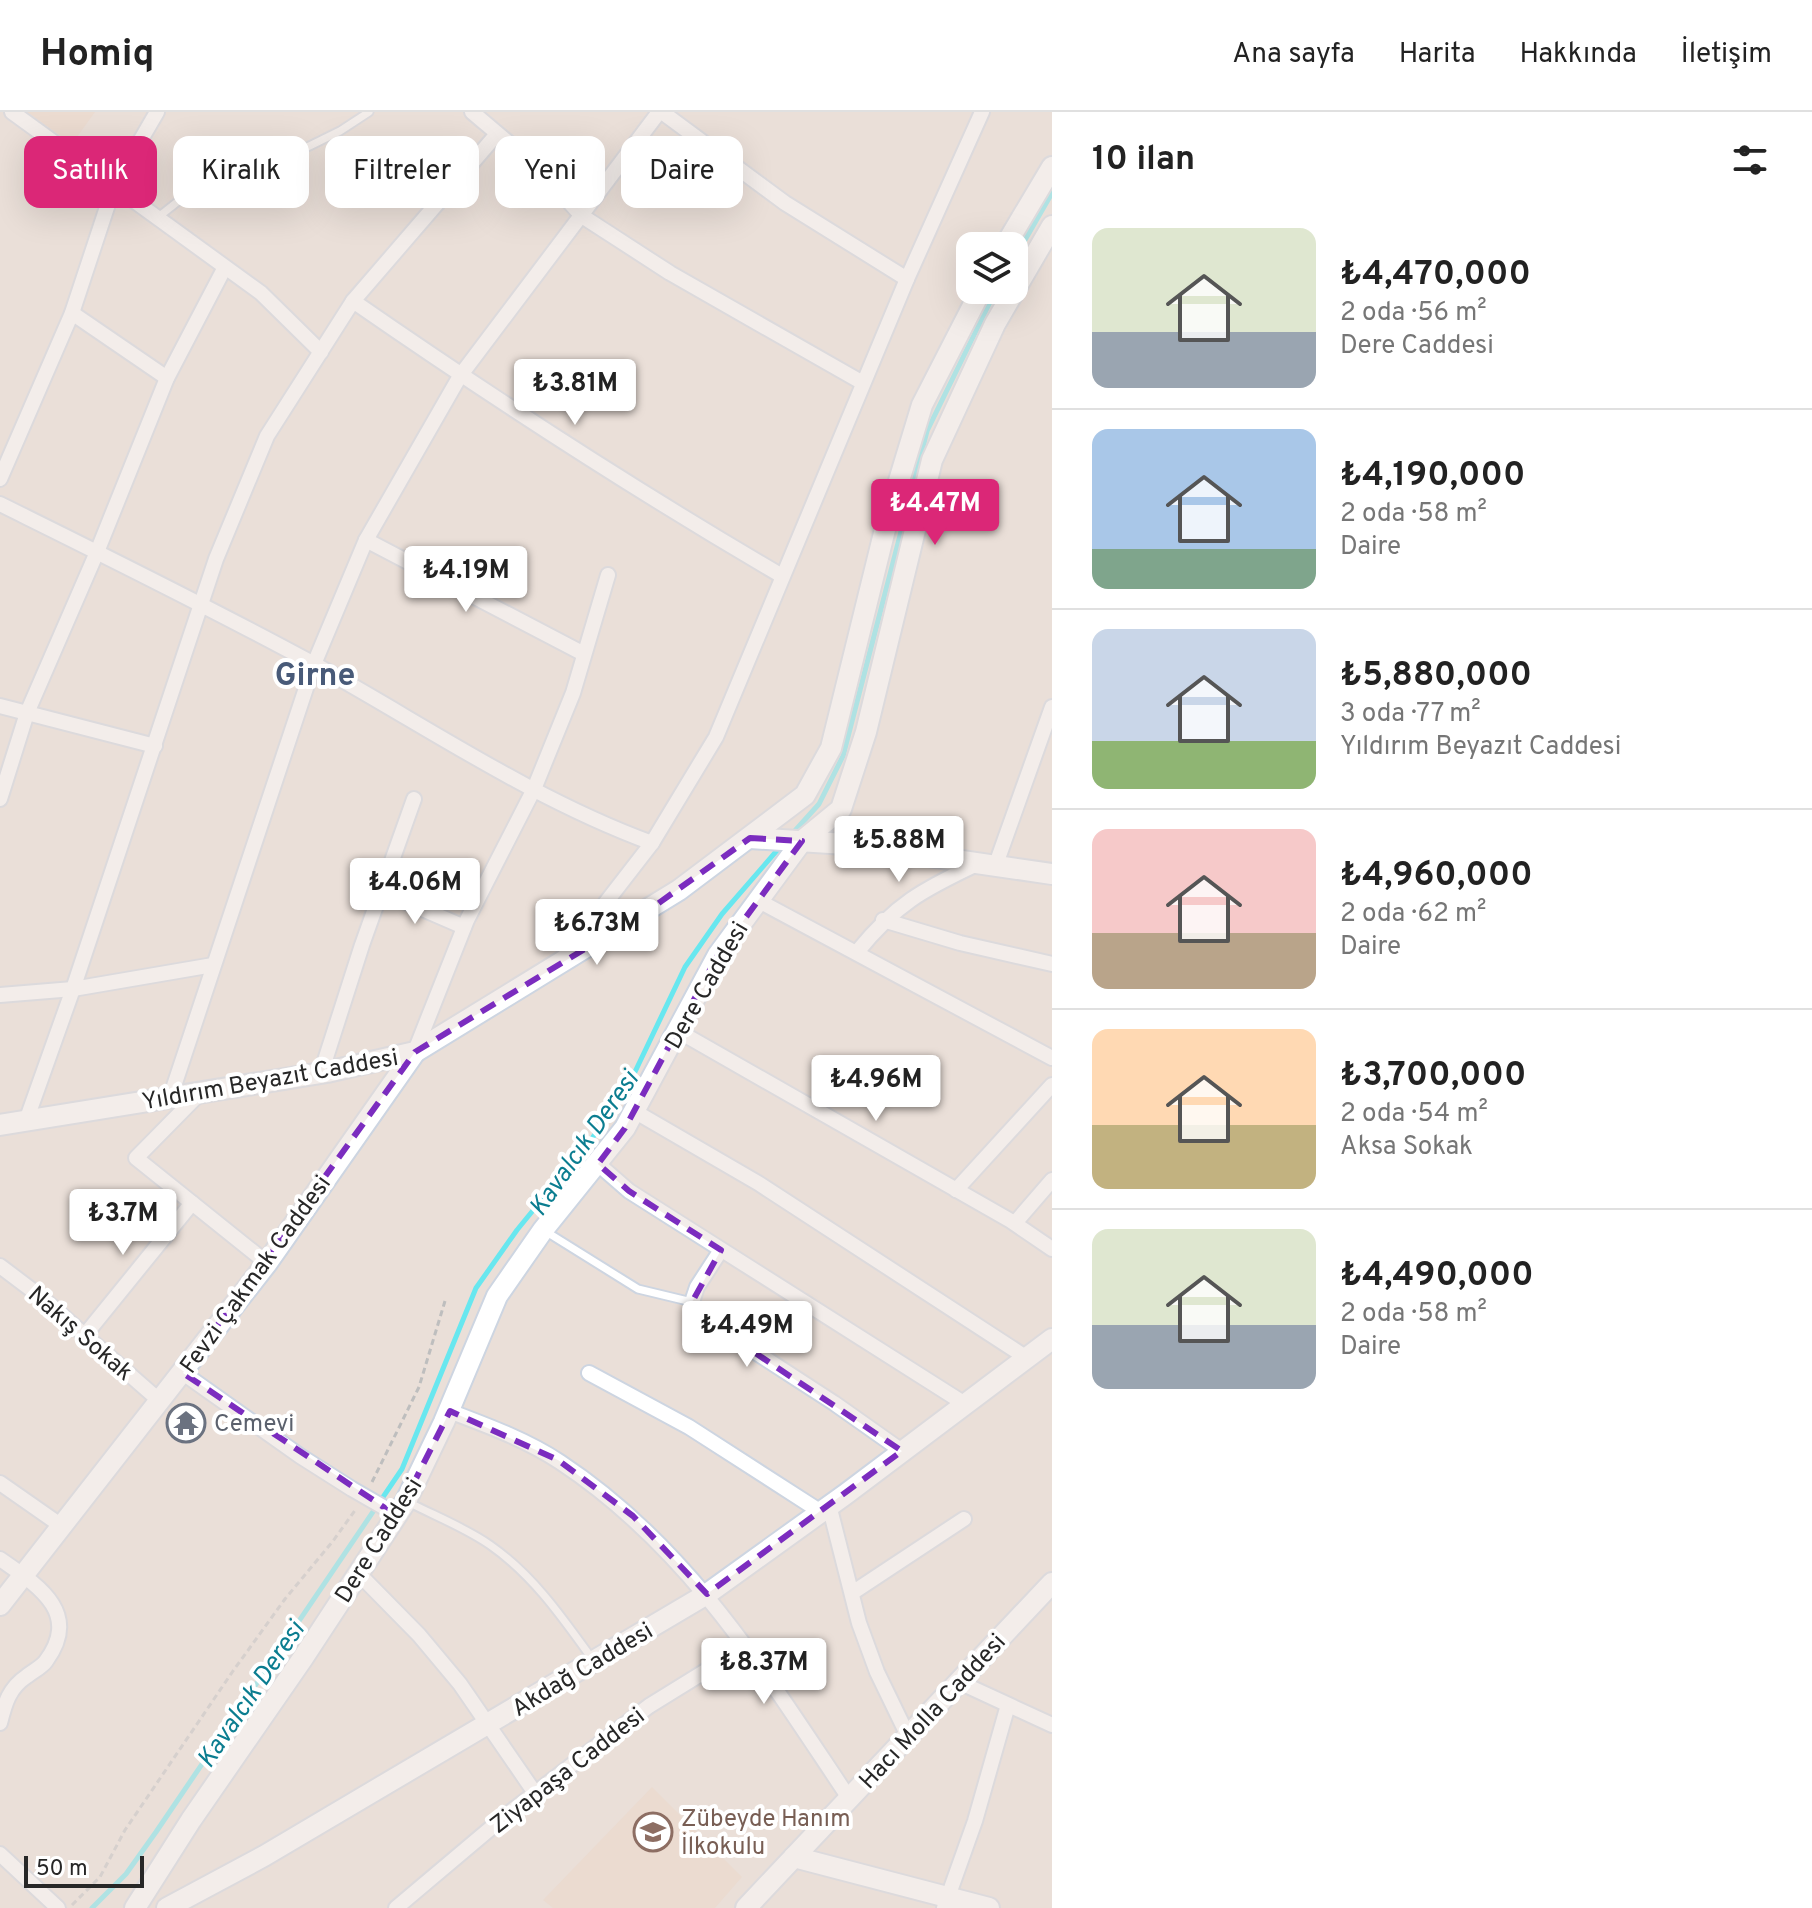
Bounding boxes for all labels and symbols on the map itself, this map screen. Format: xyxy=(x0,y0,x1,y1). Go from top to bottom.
pin: ₺3.81M xyxy=(510,359,640,427)
pin: ₺4.47M xyxy=(870,479,1000,547)
pin: ₺4.19M xyxy=(401,546,531,614)
district label: Girne xyxy=(275,657,355,697)
pin: ₺5.88M xyxy=(834,816,964,884)
pin: ₺4.06M xyxy=(350,858,480,926)
pin: ₺6.73M xyxy=(532,899,662,967)
street label: Dere Caddesi xyxy=(659,917,756,1055)
street label: Yıldırım Beyazıt Caddesi xyxy=(140,1044,401,1118)
pin: ₺4.96M xyxy=(811,1055,941,1123)
water label: Kavalcık Deresi xyxy=(523,1064,648,1223)
street label: Fevzi Çakmak Caddesi xyxy=(175,1170,339,1380)
pin: ₺3.7M xyxy=(67,1189,179,1257)
street label: Nakış Sokak xyxy=(21,1281,138,1388)
pin: ₺4.49M xyxy=(682,1301,812,1369)
temple icon: Cemevi xyxy=(165,1402,207,1444)
place label: Cemevi xyxy=(214,1410,294,1440)
street label: Dere Caddesi xyxy=(329,1473,430,1609)
water label: Kavalcık Deresi xyxy=(191,1614,314,1775)
street label: Akdağ Caddesi xyxy=(507,1617,659,1725)
street label: Hacı Molla Caddesi xyxy=(854,1628,1013,1796)
pin: ₺8.37M xyxy=(699,1638,829,1706)
street label: Ziyapaşa Caddesi xyxy=(485,1702,652,1841)
place label: Zübeyde Hanım İlkokulu xyxy=(681,1805,850,1863)
school or university icon: Zübeyde Hanım İlkokulu xyxy=(632,1811,674,1853)
scale bar xyxy=(24,1852,144,1888)

